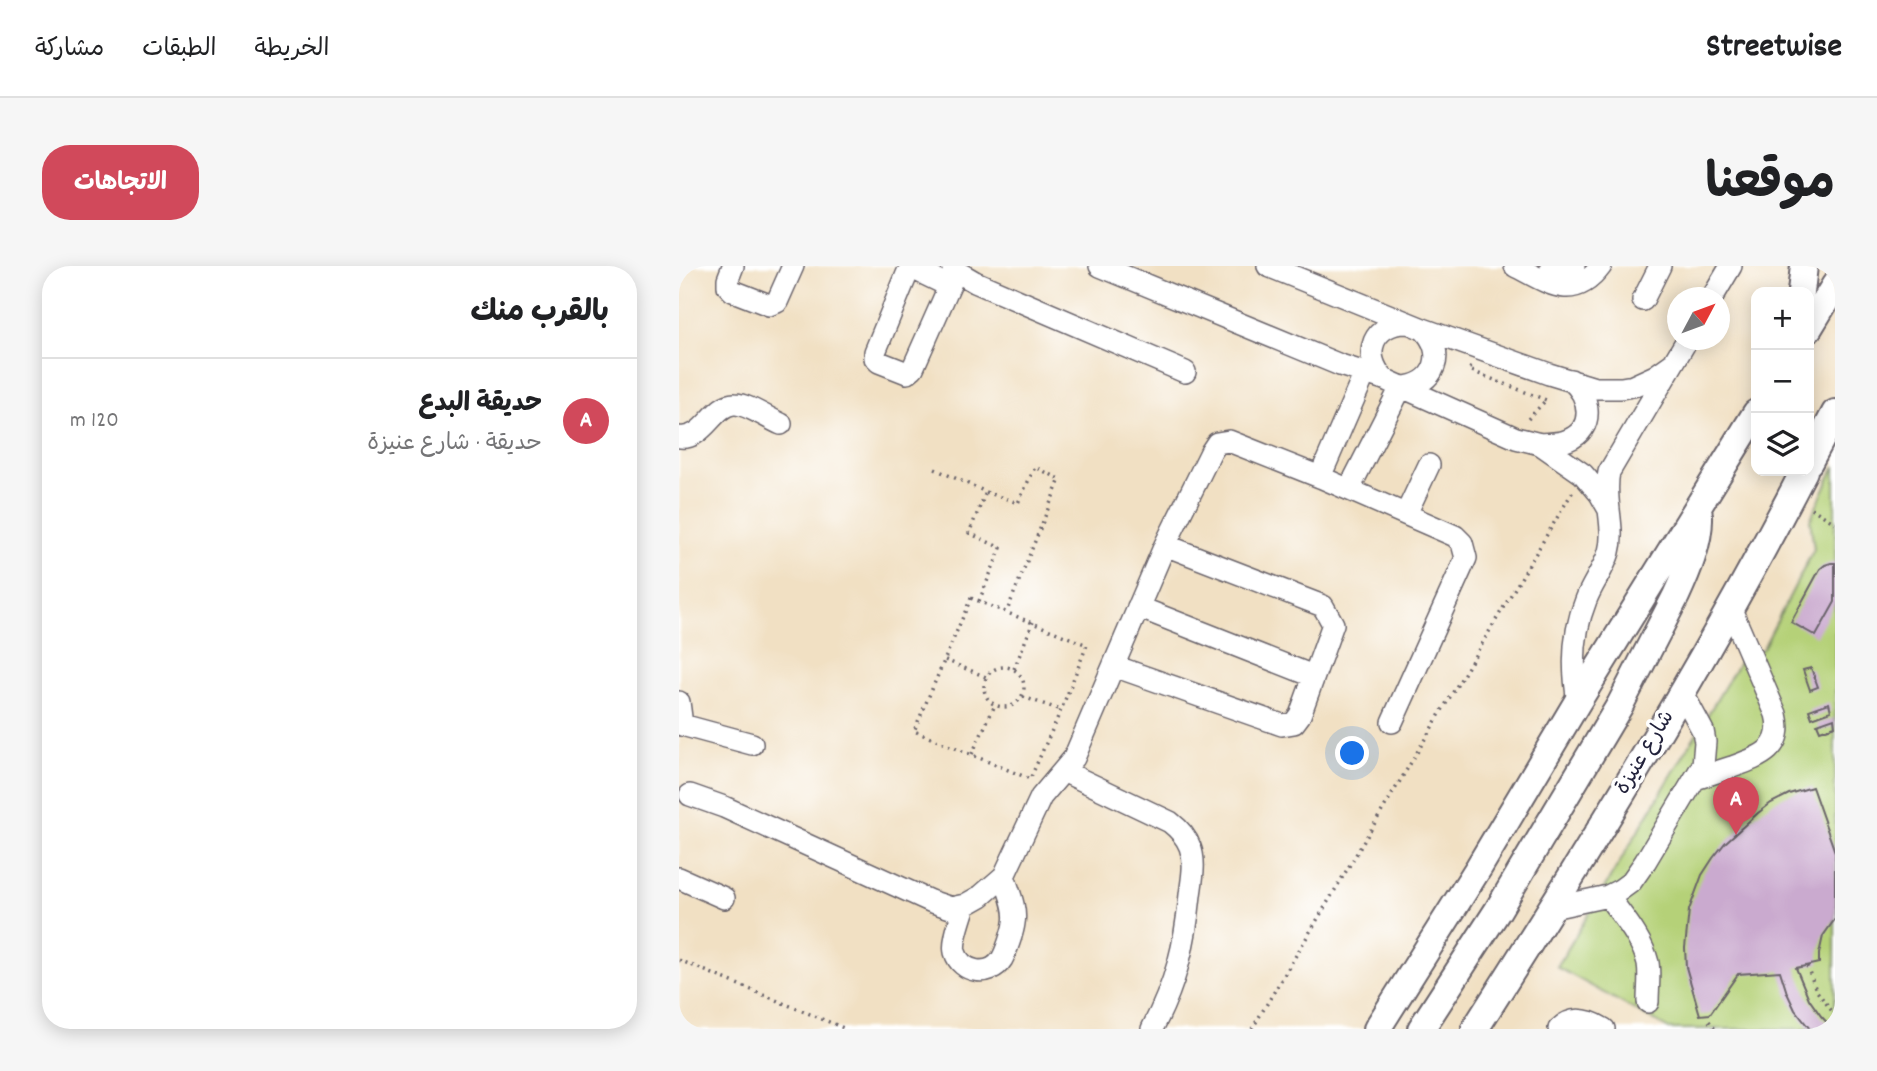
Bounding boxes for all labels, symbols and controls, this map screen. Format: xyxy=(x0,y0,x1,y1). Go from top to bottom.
text: Streetwise xyxy=(1706,25,1842,72)
text: مشاركة xyxy=(35,33,104,67)
text: الطبقات xyxy=(142,33,217,67)
text: الخريطة xyxy=(255,33,329,67)
button: الاتجاهات xyxy=(42,145,199,220)
text: موقعنا xyxy=(1705,151,1835,221)
north arrow xyxy=(1667,287,1730,350)
map controls xyxy=(1751,287,1814,476)
button: + xyxy=(1751,287,1814,350)
text: بالقرب منك xyxy=(471,293,609,336)
button: − xyxy=(1751,350,1814,413)
text: حديقة البدع xyxy=(419,386,542,423)
text: 120 m xyxy=(70,405,119,438)
text: A xyxy=(580,405,592,438)
button: layers xyxy=(1751,413,1814,476)
text: حديقة · شارع عنيزة xyxy=(367,428,542,461)
street label: شارع عنيزة xyxy=(1609,705,1683,801)
your location xyxy=(1335,736,1369,770)
pin: A xyxy=(1713,777,1759,835)

